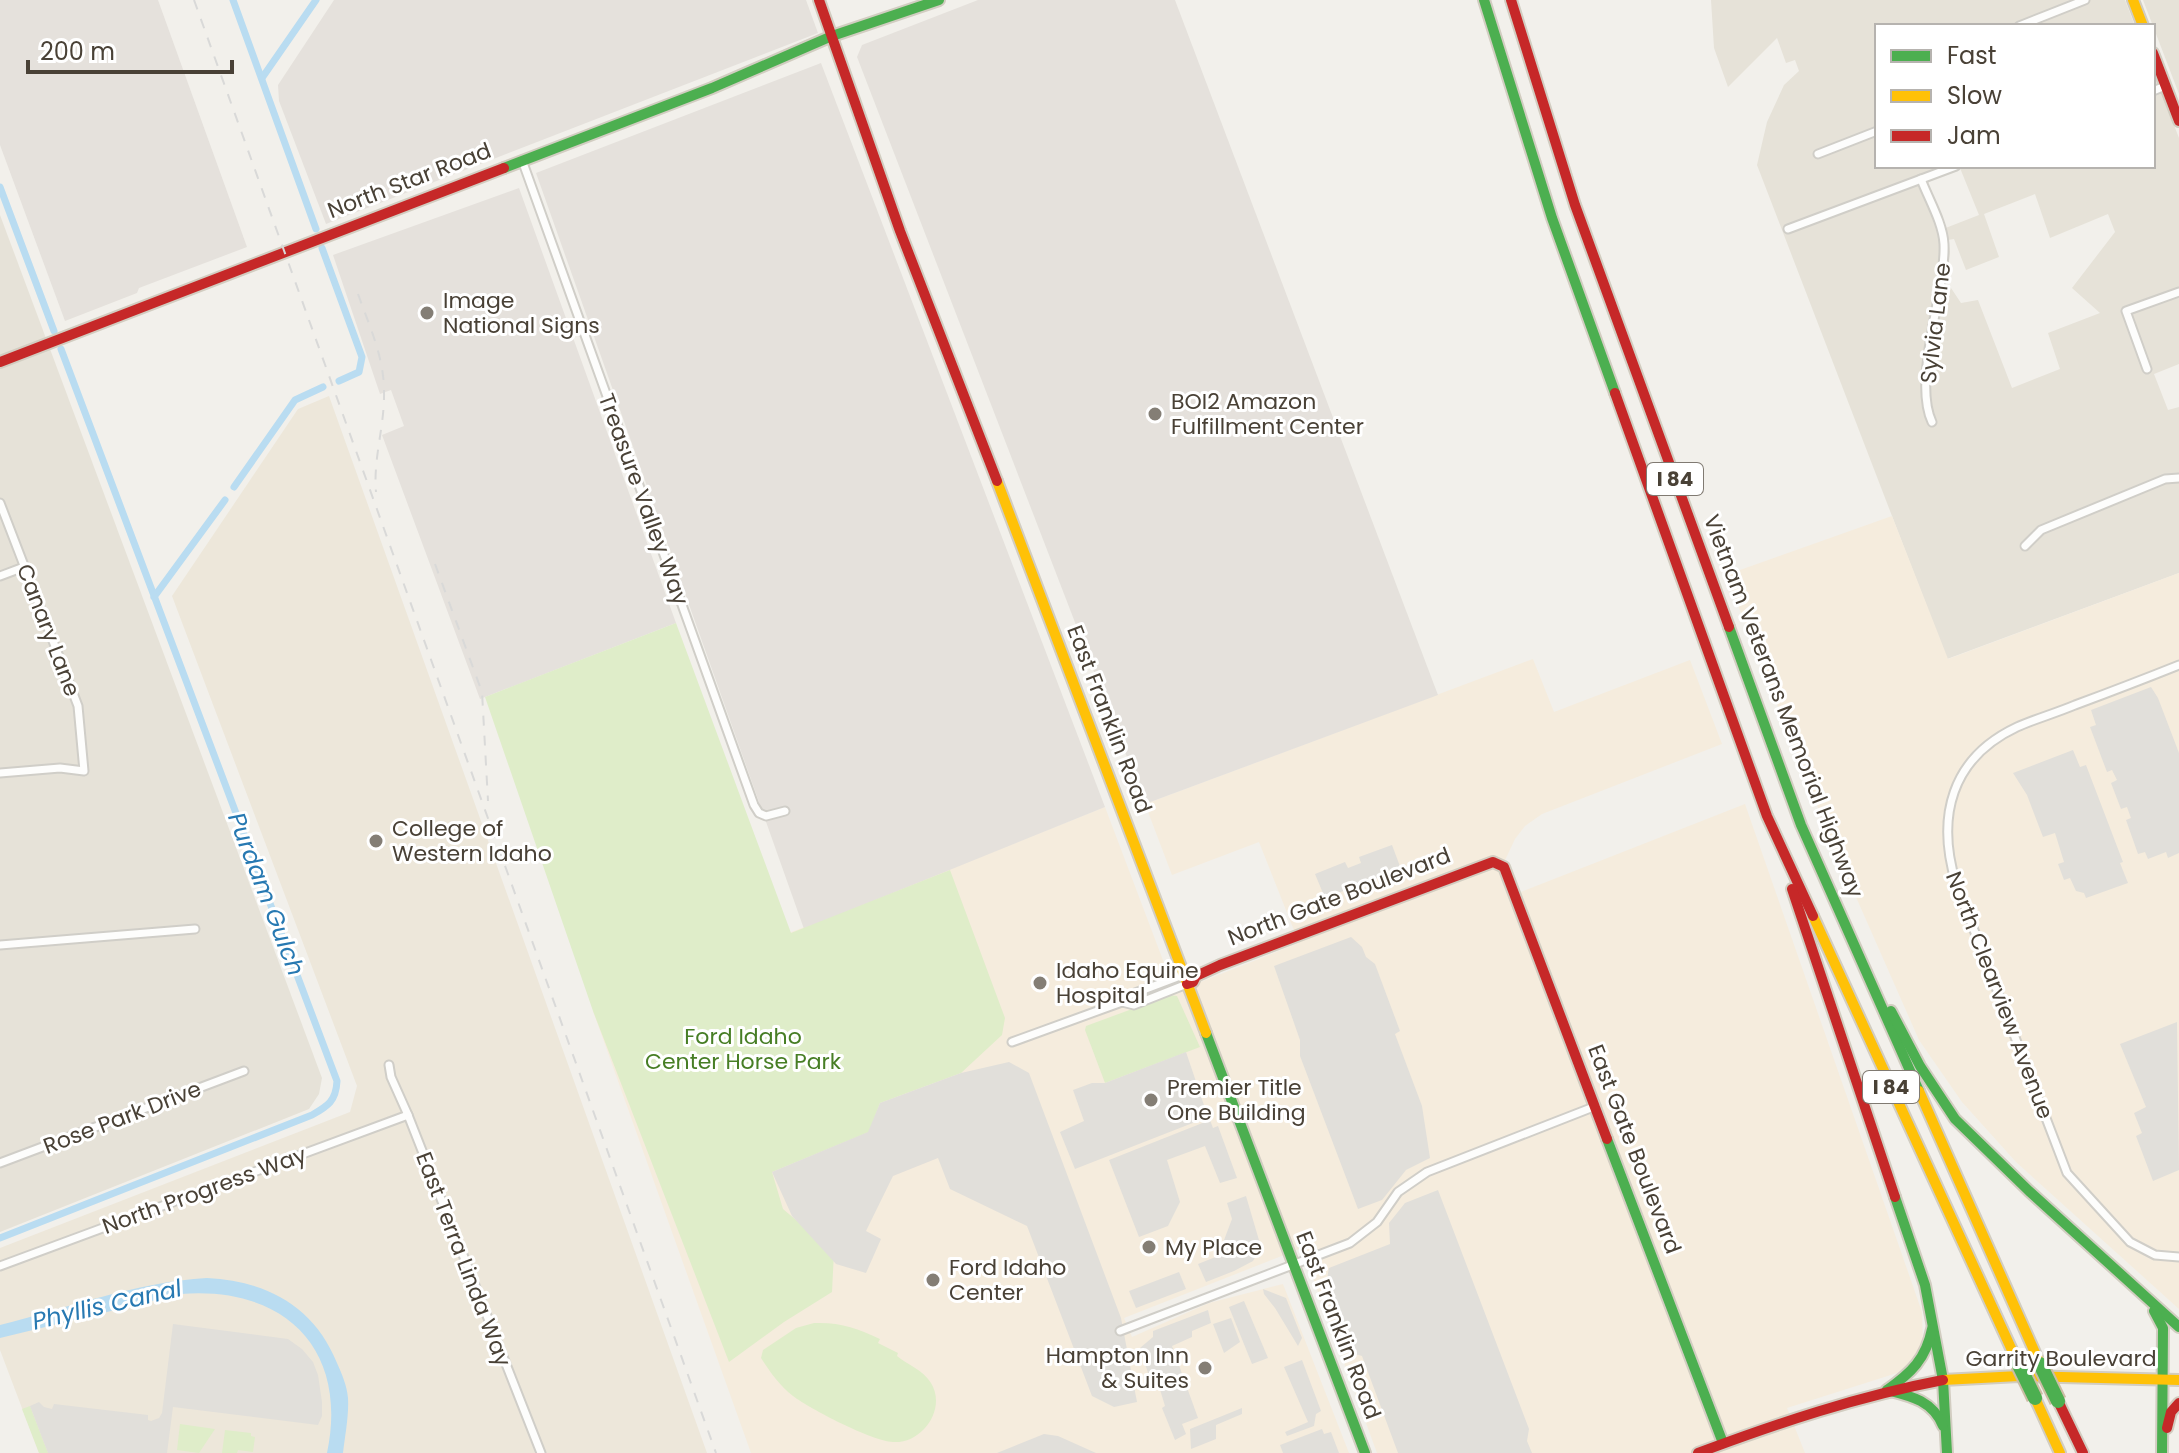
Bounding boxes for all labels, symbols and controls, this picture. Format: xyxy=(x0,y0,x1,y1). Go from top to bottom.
scale bar xyxy=(28,24,232,74)
legend xyxy=(1875,24,2155,168)
text: 200 m xyxy=(40,35,115,68)
text: Fast xyxy=(1947,39,1997,72)
text: Slow xyxy=(1947,79,2002,112)
text: Jam xyxy=(1947,119,2001,152)
street label: North Star Road xyxy=(323,135,495,226)
street label: Sylvia Lane xyxy=(1913,261,1958,385)
place label: Image National Signs xyxy=(443,285,600,341)
marker: Image National Signs xyxy=(418,304,436,322)
place label: BOI2 Amazon Fulfillment Center xyxy=(1171,386,1364,442)
street label: Treasure Valley Way xyxy=(591,389,696,610)
marker: BOI2 Amazon Fulfillment Center xyxy=(1146,405,1164,423)
road number: I 84 xyxy=(1647,463,1703,495)
street label: Vietnam Veterans Memorial Highway xyxy=(1696,510,1871,903)
street label: Canary Lane xyxy=(9,560,88,701)
street label: East Franklin Road xyxy=(1059,621,1160,818)
water label: Purdam Gulch xyxy=(220,807,313,980)
place label: College of Western Idaho xyxy=(392,813,552,869)
marker: College of Western Idaho xyxy=(367,832,385,850)
street label: North Gate Boulevard xyxy=(1223,840,1455,953)
street label: North Clearview Avenue xyxy=(1938,867,2061,1123)
place label: Idaho Equine Hospital xyxy=(1056,955,1199,1011)
marker: Idaho Equine Hospital xyxy=(1031,974,1049,992)
park label: Ford Idaho Center Horse Park xyxy=(645,1021,842,1077)
street label: East Gate Boulevard xyxy=(1580,1040,1689,1258)
road number: I 84 xyxy=(1863,1071,1919,1103)
place label: Premier Title One Building xyxy=(1167,1072,1306,1128)
street label: Rose Park Drive xyxy=(39,1073,206,1162)
marker: Premier Title One Building xyxy=(1142,1091,1160,1109)
street label: North Progress Way xyxy=(98,1139,311,1242)
street label: East Terra Linda Way xyxy=(408,1147,519,1372)
street label: East Franklin Road xyxy=(1288,1227,1389,1424)
place label: My Place xyxy=(1165,1232,1262,1263)
marker: My Place xyxy=(1140,1238,1158,1256)
place label: Ford Idaho Center xyxy=(949,1252,1066,1308)
water label: Phyllis Canal xyxy=(29,1271,185,1338)
marker: Ford Idaho Center xyxy=(924,1271,942,1289)
place label: Hampton Inn & Suites xyxy=(1046,1340,1189,1396)
street label: Garrity Boulevard xyxy=(1965,1343,2157,1374)
marker: Hampton Inn & Suites xyxy=(1196,1359,1214,1377)

